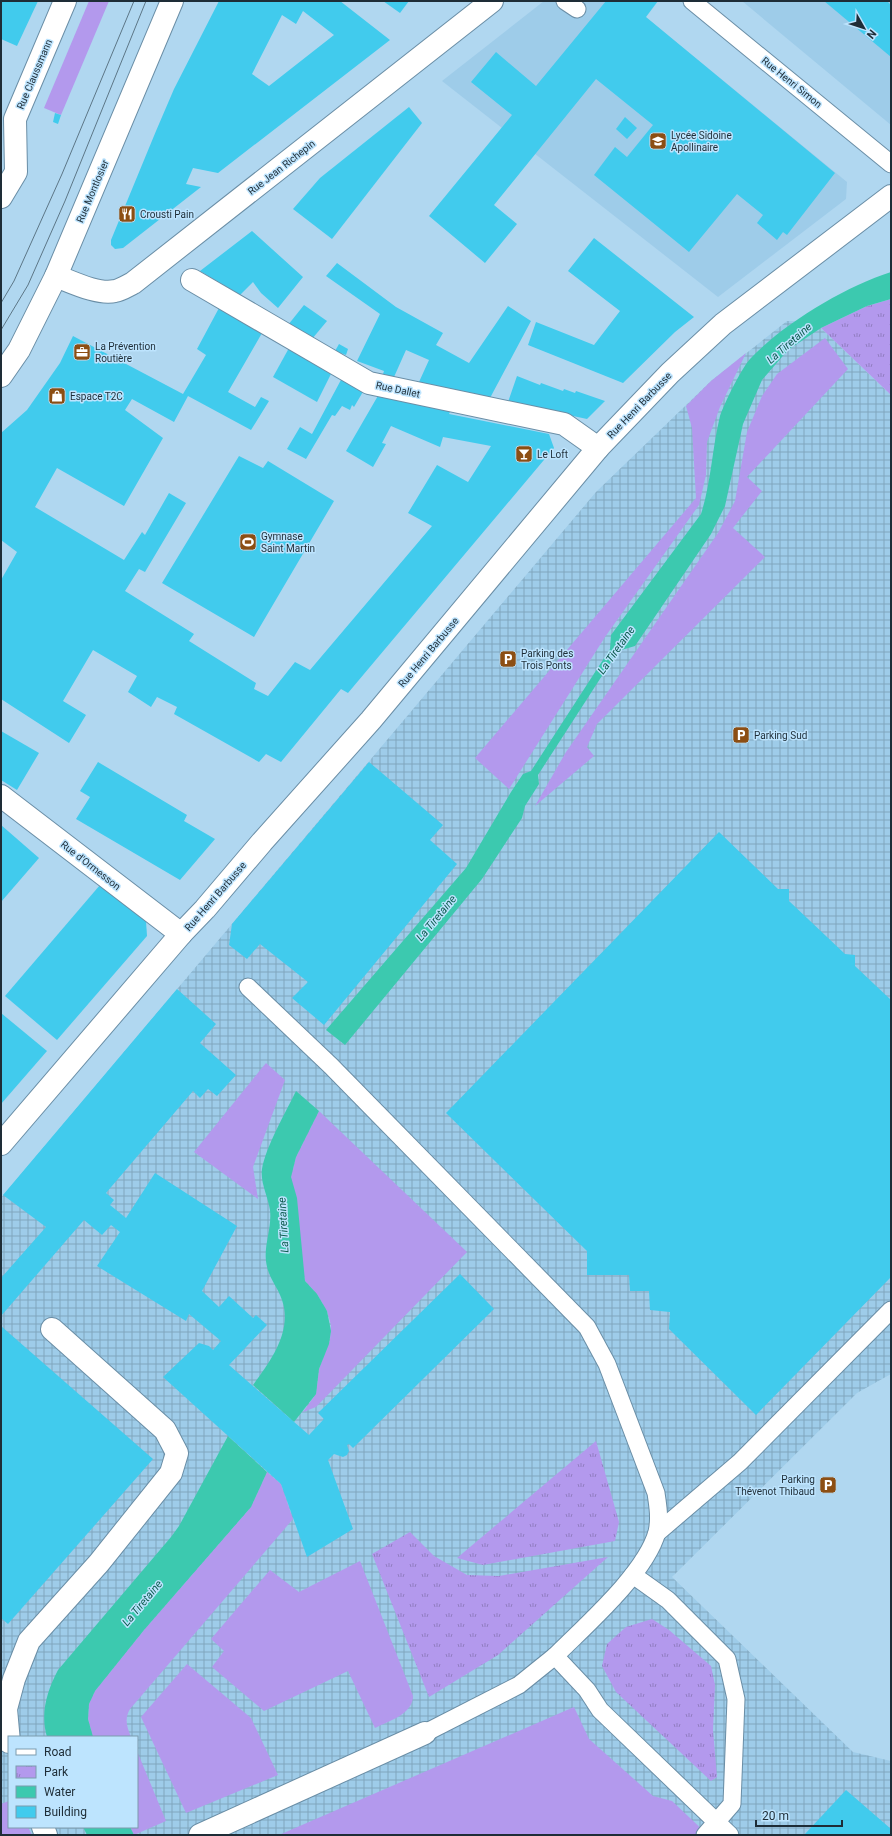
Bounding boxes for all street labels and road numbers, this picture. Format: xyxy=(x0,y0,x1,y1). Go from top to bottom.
street label: Rue Claussmann xyxy=(15,38,54,111)
street label: Rue Henri Simon xyxy=(759,55,824,110)
street label: Rue Jean Richepin xyxy=(246,138,317,197)
street label: Rue Montlosier xyxy=(74,158,111,224)
street label: Rue Henri Barbusse xyxy=(605,370,674,441)
street label: Rue Dallet xyxy=(375,379,421,400)
street label: Rue Henri Barbusse xyxy=(396,615,461,689)
street label: Rue d'Ormesson xyxy=(59,839,123,892)
street label: Rue Henri Barbusse xyxy=(183,860,248,933)

